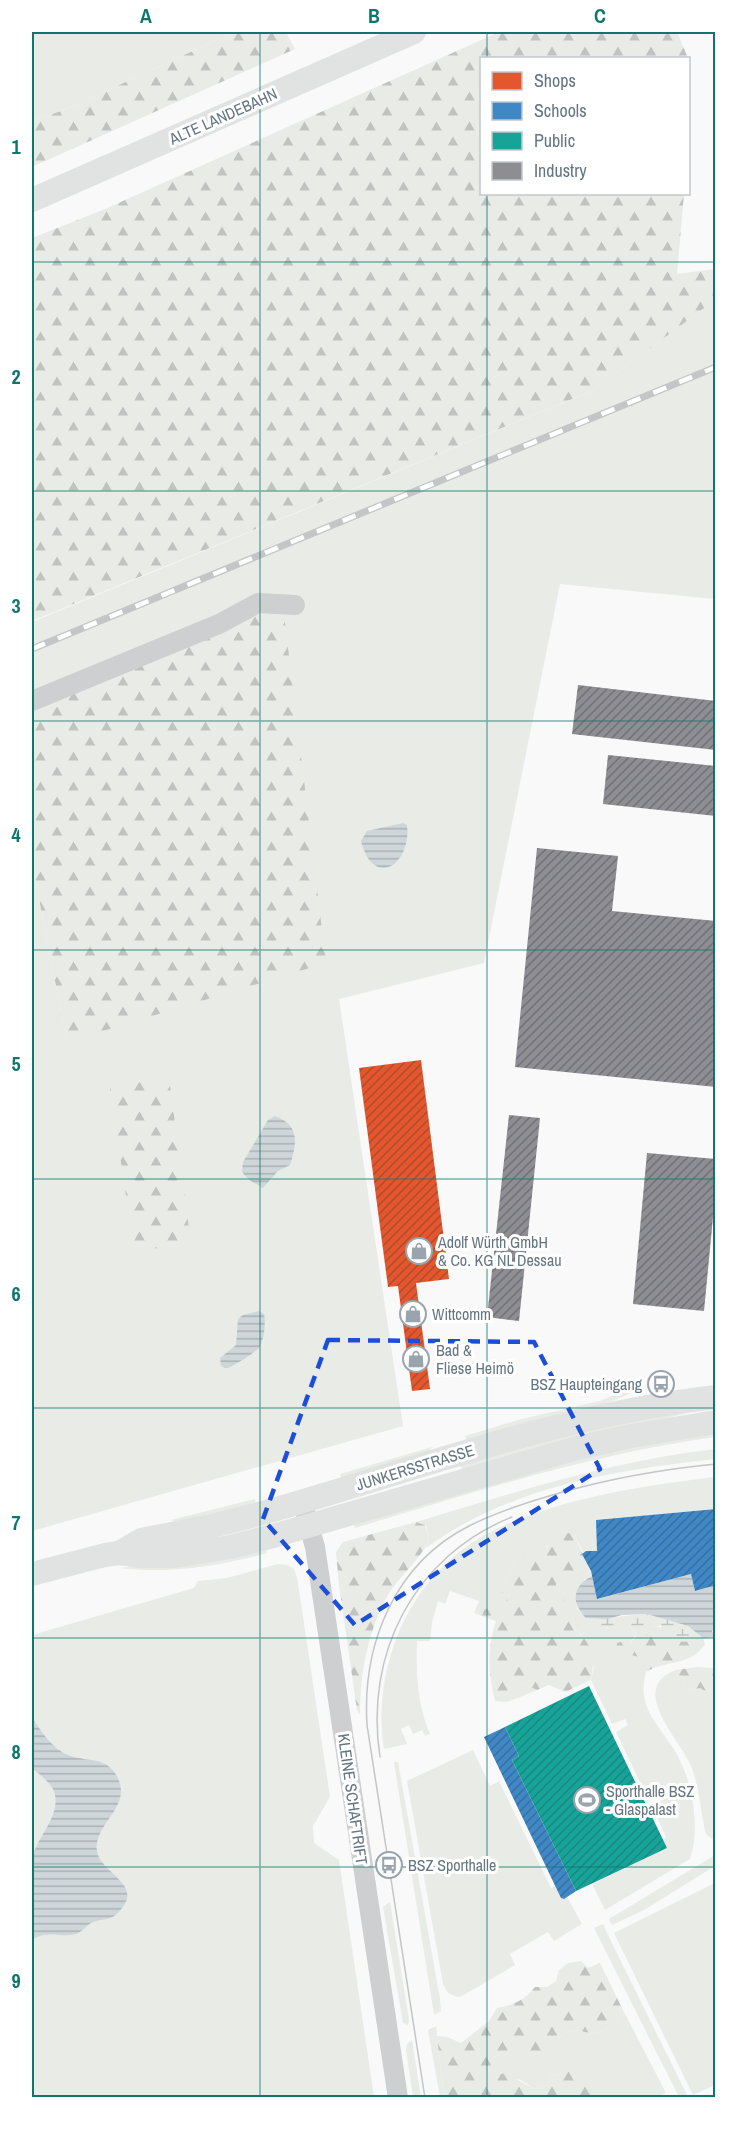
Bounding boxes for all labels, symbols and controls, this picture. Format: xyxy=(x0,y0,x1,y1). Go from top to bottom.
text: A xyxy=(140,2,152,29)
text: B xyxy=(368,2,380,29)
text: C xyxy=(594,2,606,29)
legend xyxy=(480,57,690,195)
text: Shops xyxy=(534,68,576,93)
street label: ALTE LANDEBAHN xyxy=(165,82,280,150)
text: Schools xyxy=(534,98,587,123)
text: Public xyxy=(534,128,575,153)
text: 1 xyxy=(11,133,21,160)
text: Industry xyxy=(534,158,587,183)
text: 2 xyxy=(11,363,21,390)
text: 3 xyxy=(11,592,21,619)
text: 4 xyxy=(11,821,21,848)
text: 5 xyxy=(11,1050,21,1077)
place label: Adolf Würth GmbH & Co. KG NL Dessau xyxy=(437,1231,562,1271)
shop icon: Adolf Würth GmbH & Co. KG NL Dessau xyxy=(404,1236,434,1266)
text: 6 xyxy=(11,1280,21,1307)
shop icon: Wittcomm xyxy=(398,1299,428,1329)
place label: Wittcomm xyxy=(432,1303,491,1325)
place label: Bad & Fliese Heimö xyxy=(436,1339,514,1379)
shop icon: Bad & Fliese Heimö xyxy=(401,1344,431,1374)
bus stop icon: BSZ Haupteingang xyxy=(646,1369,676,1399)
place label: BSZ Haupteingang xyxy=(530,1373,643,1395)
street label: JUNKERSSTRASSE xyxy=(353,1439,477,1495)
text: 7 xyxy=(11,1509,21,1536)
street label: KLEINE SCHAFTRIFT xyxy=(333,1732,373,1866)
text: 8 xyxy=(11,1738,21,1765)
place label: Sporthalle BSZ - Glaspalast xyxy=(606,1780,694,1820)
sports icon: Sporthalle BSZ - Glaspalast xyxy=(572,1785,602,1815)
bus stop icon: BSZ Sporthalle xyxy=(374,1850,404,1880)
place label: BSZ Sporthalle xyxy=(408,1854,496,1876)
text: 9 xyxy=(11,1967,21,1994)

